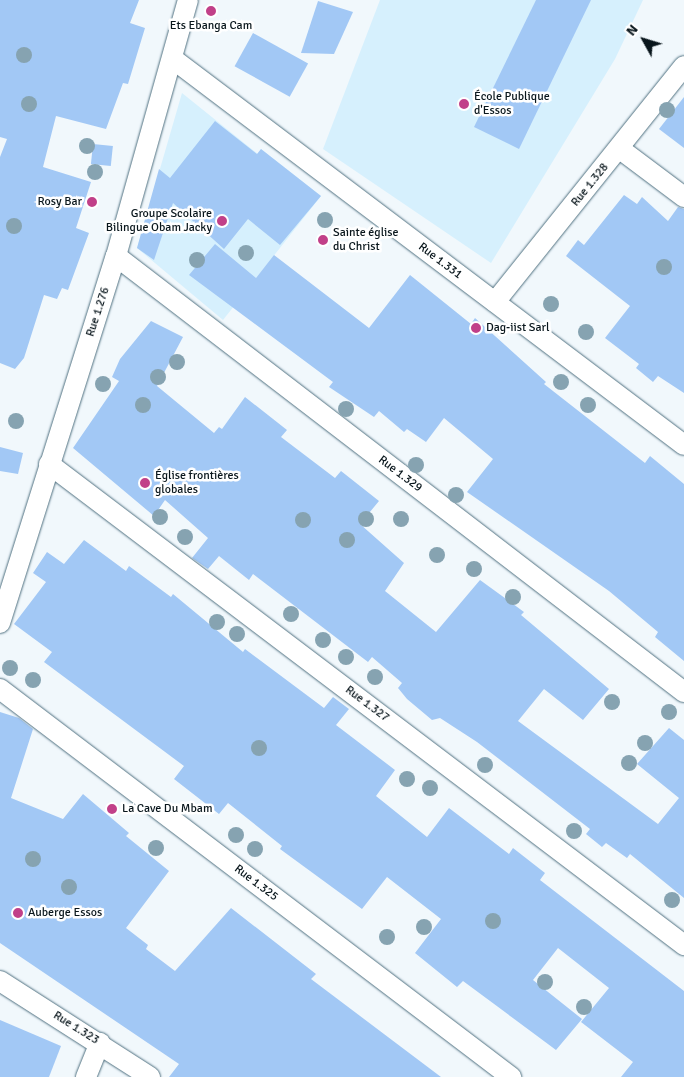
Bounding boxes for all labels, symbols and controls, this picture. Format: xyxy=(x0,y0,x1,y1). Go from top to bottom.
marker: Ets Ebanga Cam xyxy=(205,5,217,17)
north arrow xyxy=(619,15,669,65)
place label: Ets Ebanga Cam xyxy=(170,19,252,33)
text: N xyxy=(622,21,642,39)
place label: École Publique d'Essos xyxy=(474,90,550,118)
marker: École Publique d'Essos xyxy=(458,98,470,110)
street label: Rue 1.328 xyxy=(568,161,612,209)
place label: Rosy Bar xyxy=(37,195,82,209)
marker: Rosy Bar xyxy=(86,196,98,208)
place label: Groupe Scolaire Bilingue Obam Jacky xyxy=(106,207,212,235)
marker: Groupe Scolaire Bilingue Obam Jacky xyxy=(216,215,228,227)
place label: Sainte église du Christ xyxy=(333,226,399,254)
marker: Sainte église du Christ xyxy=(317,234,329,246)
street label: Rue 1.331 xyxy=(415,240,465,282)
street label: Rue 1.276 xyxy=(83,285,113,339)
place label: Dag-iist Sarl xyxy=(486,321,550,335)
marker: Dag-iist Sarl xyxy=(470,322,482,334)
street label: Rue 1.329 xyxy=(375,453,425,495)
place label: Église frontières globales xyxy=(155,469,239,497)
marker: Église frontières globales xyxy=(139,477,151,489)
street label: Rue 1.327 xyxy=(342,683,392,725)
place label: La Cave Du Mbam xyxy=(122,802,213,816)
marker: La Cave Du Mbam xyxy=(106,803,118,815)
street label: Rue 1.325 xyxy=(231,862,281,904)
place label: Auberge Essos xyxy=(28,906,102,920)
marker: Auberge Essos xyxy=(12,907,24,919)
street label: Rue 1.323 xyxy=(50,1008,102,1048)

